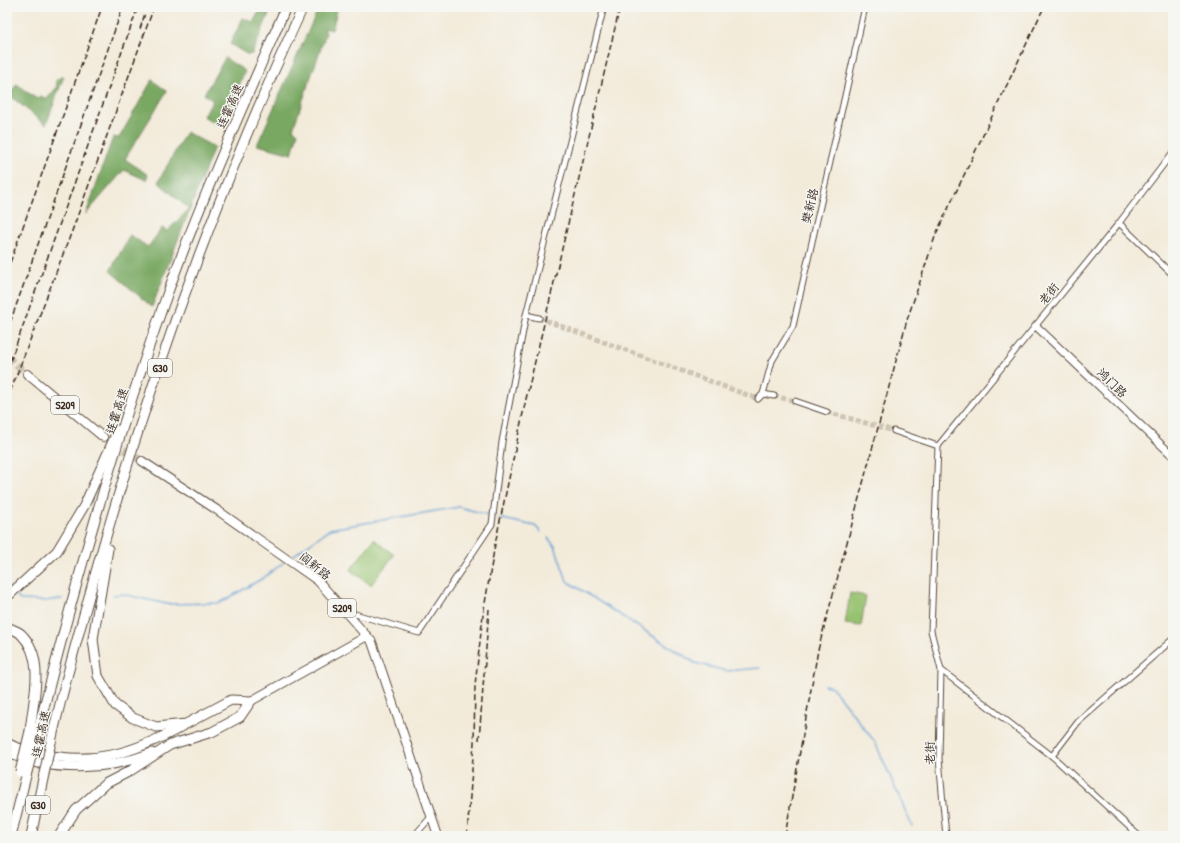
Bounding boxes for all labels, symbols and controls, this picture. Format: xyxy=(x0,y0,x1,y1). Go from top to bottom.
street label: 连霍高速 xyxy=(212,80,247,131)
street label: 樊新路 xyxy=(797,186,822,225)
street label: 老街 xyxy=(1034,279,1063,308)
road number: G30 xyxy=(148,359,172,377)
street label: 鸿门路 xyxy=(1093,364,1131,401)
street label: 连霍高速 xyxy=(101,385,132,436)
road number: S209 xyxy=(51,396,79,414)
street label: 阎新路 xyxy=(296,548,335,584)
road number: S209 xyxy=(328,599,356,617)
street label: 连霍高速 xyxy=(27,709,54,759)
street label: 老街 xyxy=(921,741,938,765)
road number: G30 xyxy=(26,796,50,814)

